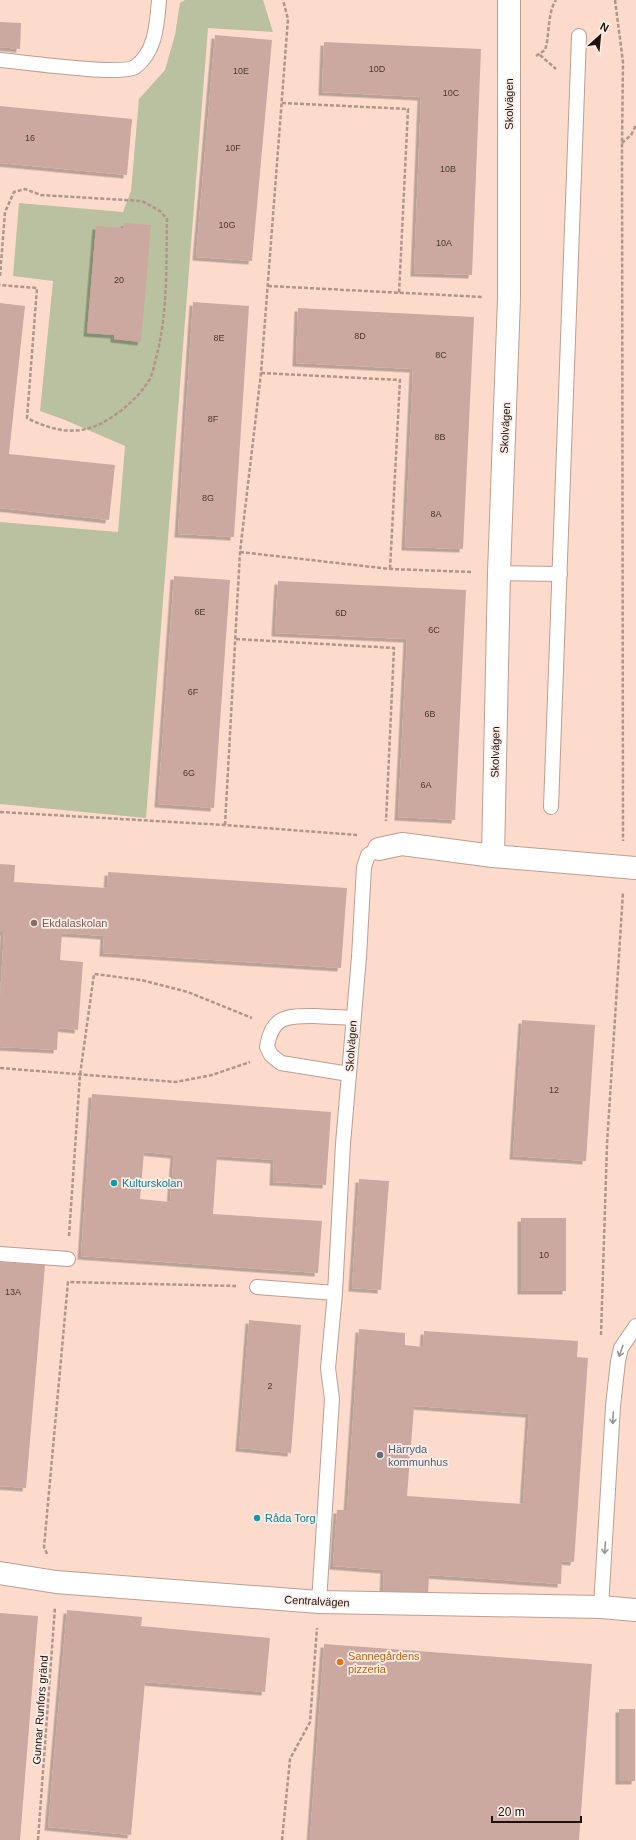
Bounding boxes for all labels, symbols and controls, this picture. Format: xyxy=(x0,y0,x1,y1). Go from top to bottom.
north arrow xyxy=(580,16,620,56)
text: N xyxy=(598,20,611,34)
house number: 10D xyxy=(369,64,386,74)
house number: 10E xyxy=(233,66,249,76)
street label: Skolvägen xyxy=(503,78,515,130)
house number: 10C xyxy=(443,88,460,98)
house number: 16 xyxy=(25,133,35,143)
house number: 10F xyxy=(225,143,241,153)
house number: 10B xyxy=(440,164,456,174)
house number: 10G xyxy=(218,220,236,230)
house number: 10A xyxy=(436,238,452,248)
house number: 20 xyxy=(114,275,124,285)
house number: 8D xyxy=(354,331,366,341)
house number: 8E xyxy=(213,333,225,343)
house number: 8C xyxy=(435,350,447,360)
street label: Skolvägen xyxy=(498,402,512,454)
house number: 8F xyxy=(208,414,219,424)
house number: 8B xyxy=(434,432,446,442)
house number: 8G xyxy=(202,493,214,503)
house number: 8A xyxy=(430,509,442,519)
house number: 6E xyxy=(194,607,206,617)
house number: 6D xyxy=(335,608,347,618)
house number: 6C xyxy=(428,625,440,635)
house number: 6F xyxy=(188,687,199,697)
house number: 6B xyxy=(424,709,436,719)
street label: Skolvägen xyxy=(489,726,501,778)
house number: 6G xyxy=(183,768,195,778)
house number: 6A xyxy=(420,780,432,790)
place label: Ekdalaskolan xyxy=(42,917,107,929)
marker: Ekdalaskolan xyxy=(29,918,39,928)
street label: Skolvägen xyxy=(343,1020,359,1072)
house number: 12 xyxy=(549,1085,559,1095)
place label: Kulturskolan xyxy=(122,1177,183,1189)
marker: Kulturskolan xyxy=(109,1178,119,1188)
house number: 10 xyxy=(539,1250,549,1260)
house number: 13A xyxy=(5,1287,21,1297)
one-way arrow xyxy=(617,1344,624,1357)
house number: 2 xyxy=(267,1381,273,1391)
one-way arrow xyxy=(609,1411,617,1424)
place label: Härryda kommunhus xyxy=(388,1443,448,1468)
marker: Härryda kommunhus xyxy=(375,1450,385,1460)
place label: Råda Torg xyxy=(265,1512,316,1524)
marker: Råda Torg xyxy=(252,1513,262,1523)
one-way arrow xyxy=(602,1541,609,1554)
street label: Centralvägen xyxy=(284,1593,350,1609)
place label: Sannegårdens pizzeria xyxy=(348,1650,420,1675)
street label: Gunnar Runfors gränd xyxy=(30,1655,50,1765)
marker: Sannegårdens pizzeria xyxy=(335,1657,345,1667)
scale bar xyxy=(492,1798,581,1824)
text: 20 m xyxy=(498,1805,525,1819)

